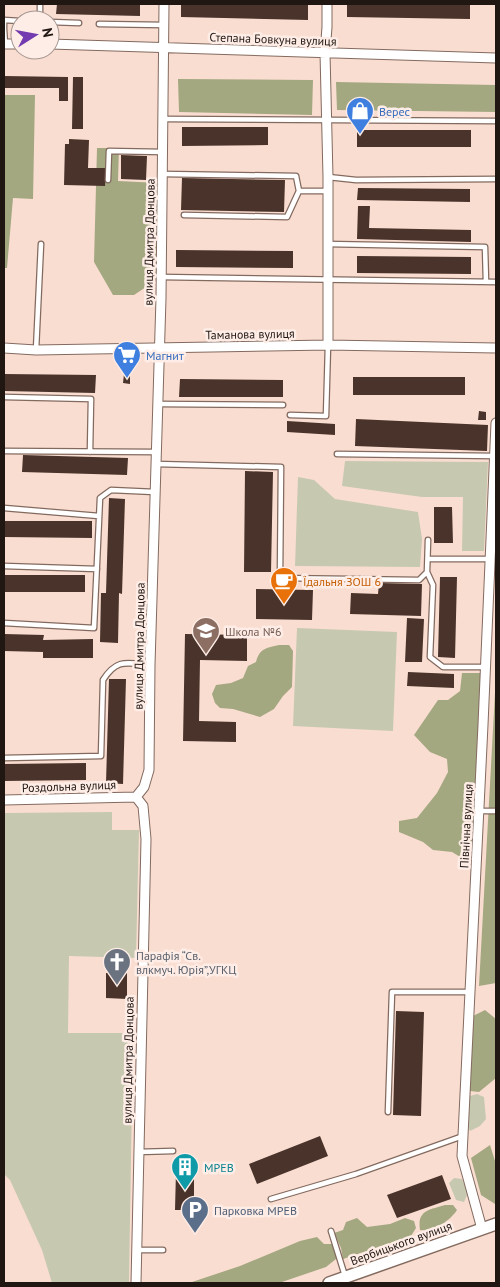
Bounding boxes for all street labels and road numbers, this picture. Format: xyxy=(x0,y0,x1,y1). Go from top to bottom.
street label: Степана Бовкуна вулиця xyxy=(209,29,337,49)
street label: вулиця Дмитра Донцова xyxy=(140,178,158,306)
street label: Таманова вулиця xyxy=(205,326,295,342)
street label: вулиця Дмитра Донцова xyxy=(130,582,148,710)
street label: Роздольна вулиця xyxy=(22,777,116,795)
street label: Північна вулиця xyxy=(456,783,476,869)
street label: вулиця Дмитра Донцова xyxy=(119,996,137,1124)
street label: Вербицького вулиця xyxy=(348,1218,454,1268)

